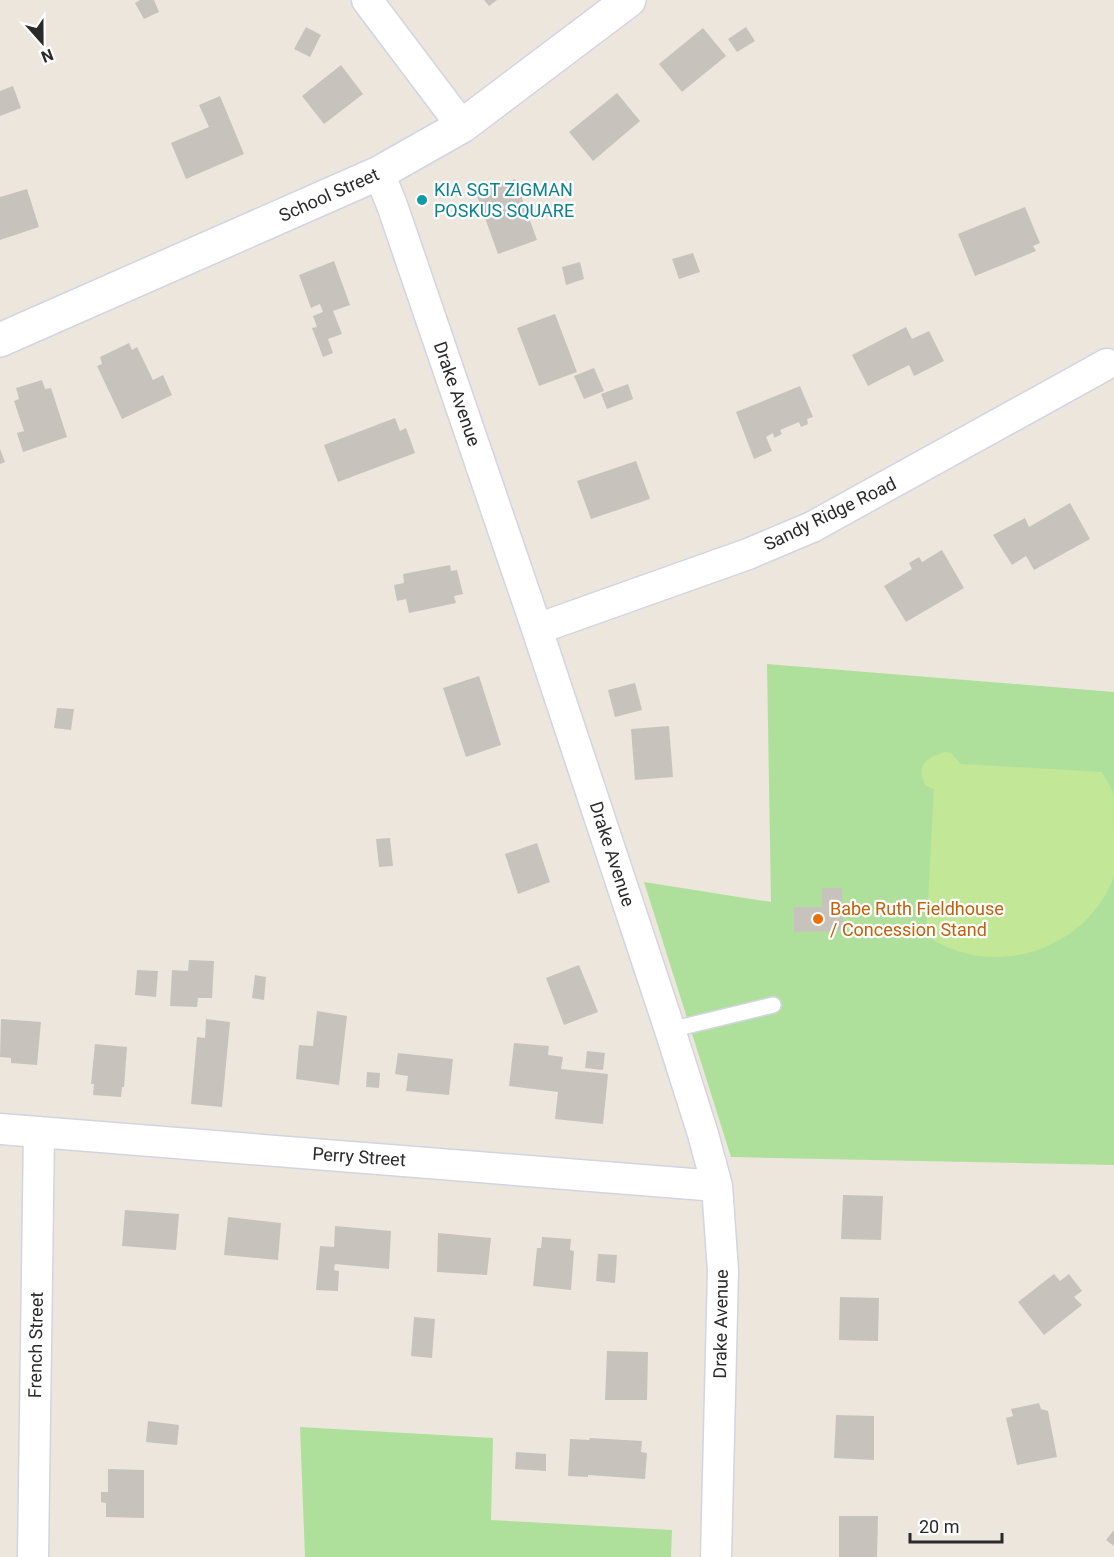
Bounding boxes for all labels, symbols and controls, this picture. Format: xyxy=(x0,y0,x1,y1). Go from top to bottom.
north arrow xyxy=(12,12,72,72)
text: N xyxy=(39,45,56,66)
street label: School Street xyxy=(276,163,382,226)
place label: KIA SGT ZIGMAN POSKUS SQUARE xyxy=(434,179,574,221)
marker: KIA SGT ZIGMAN POSKUS SQUARE xyxy=(415,193,429,207)
street label: Drake Avenue xyxy=(430,339,485,449)
street label: Sandy Ridge Road xyxy=(760,472,899,555)
street label: Drake Avenue xyxy=(586,799,639,909)
place label: Babe Ruth Fieldhouse / Concession Stand xyxy=(830,898,1004,940)
marker: Babe Ruth Fieldhouse / Concession Stand xyxy=(811,912,825,926)
street label: Perry Street xyxy=(312,1143,407,1170)
street label: Drake Avenue xyxy=(709,1269,732,1379)
street label: French Street xyxy=(24,1291,47,1398)
scale bar xyxy=(910,1506,1002,1544)
text: 20 m xyxy=(919,1516,959,1537)

